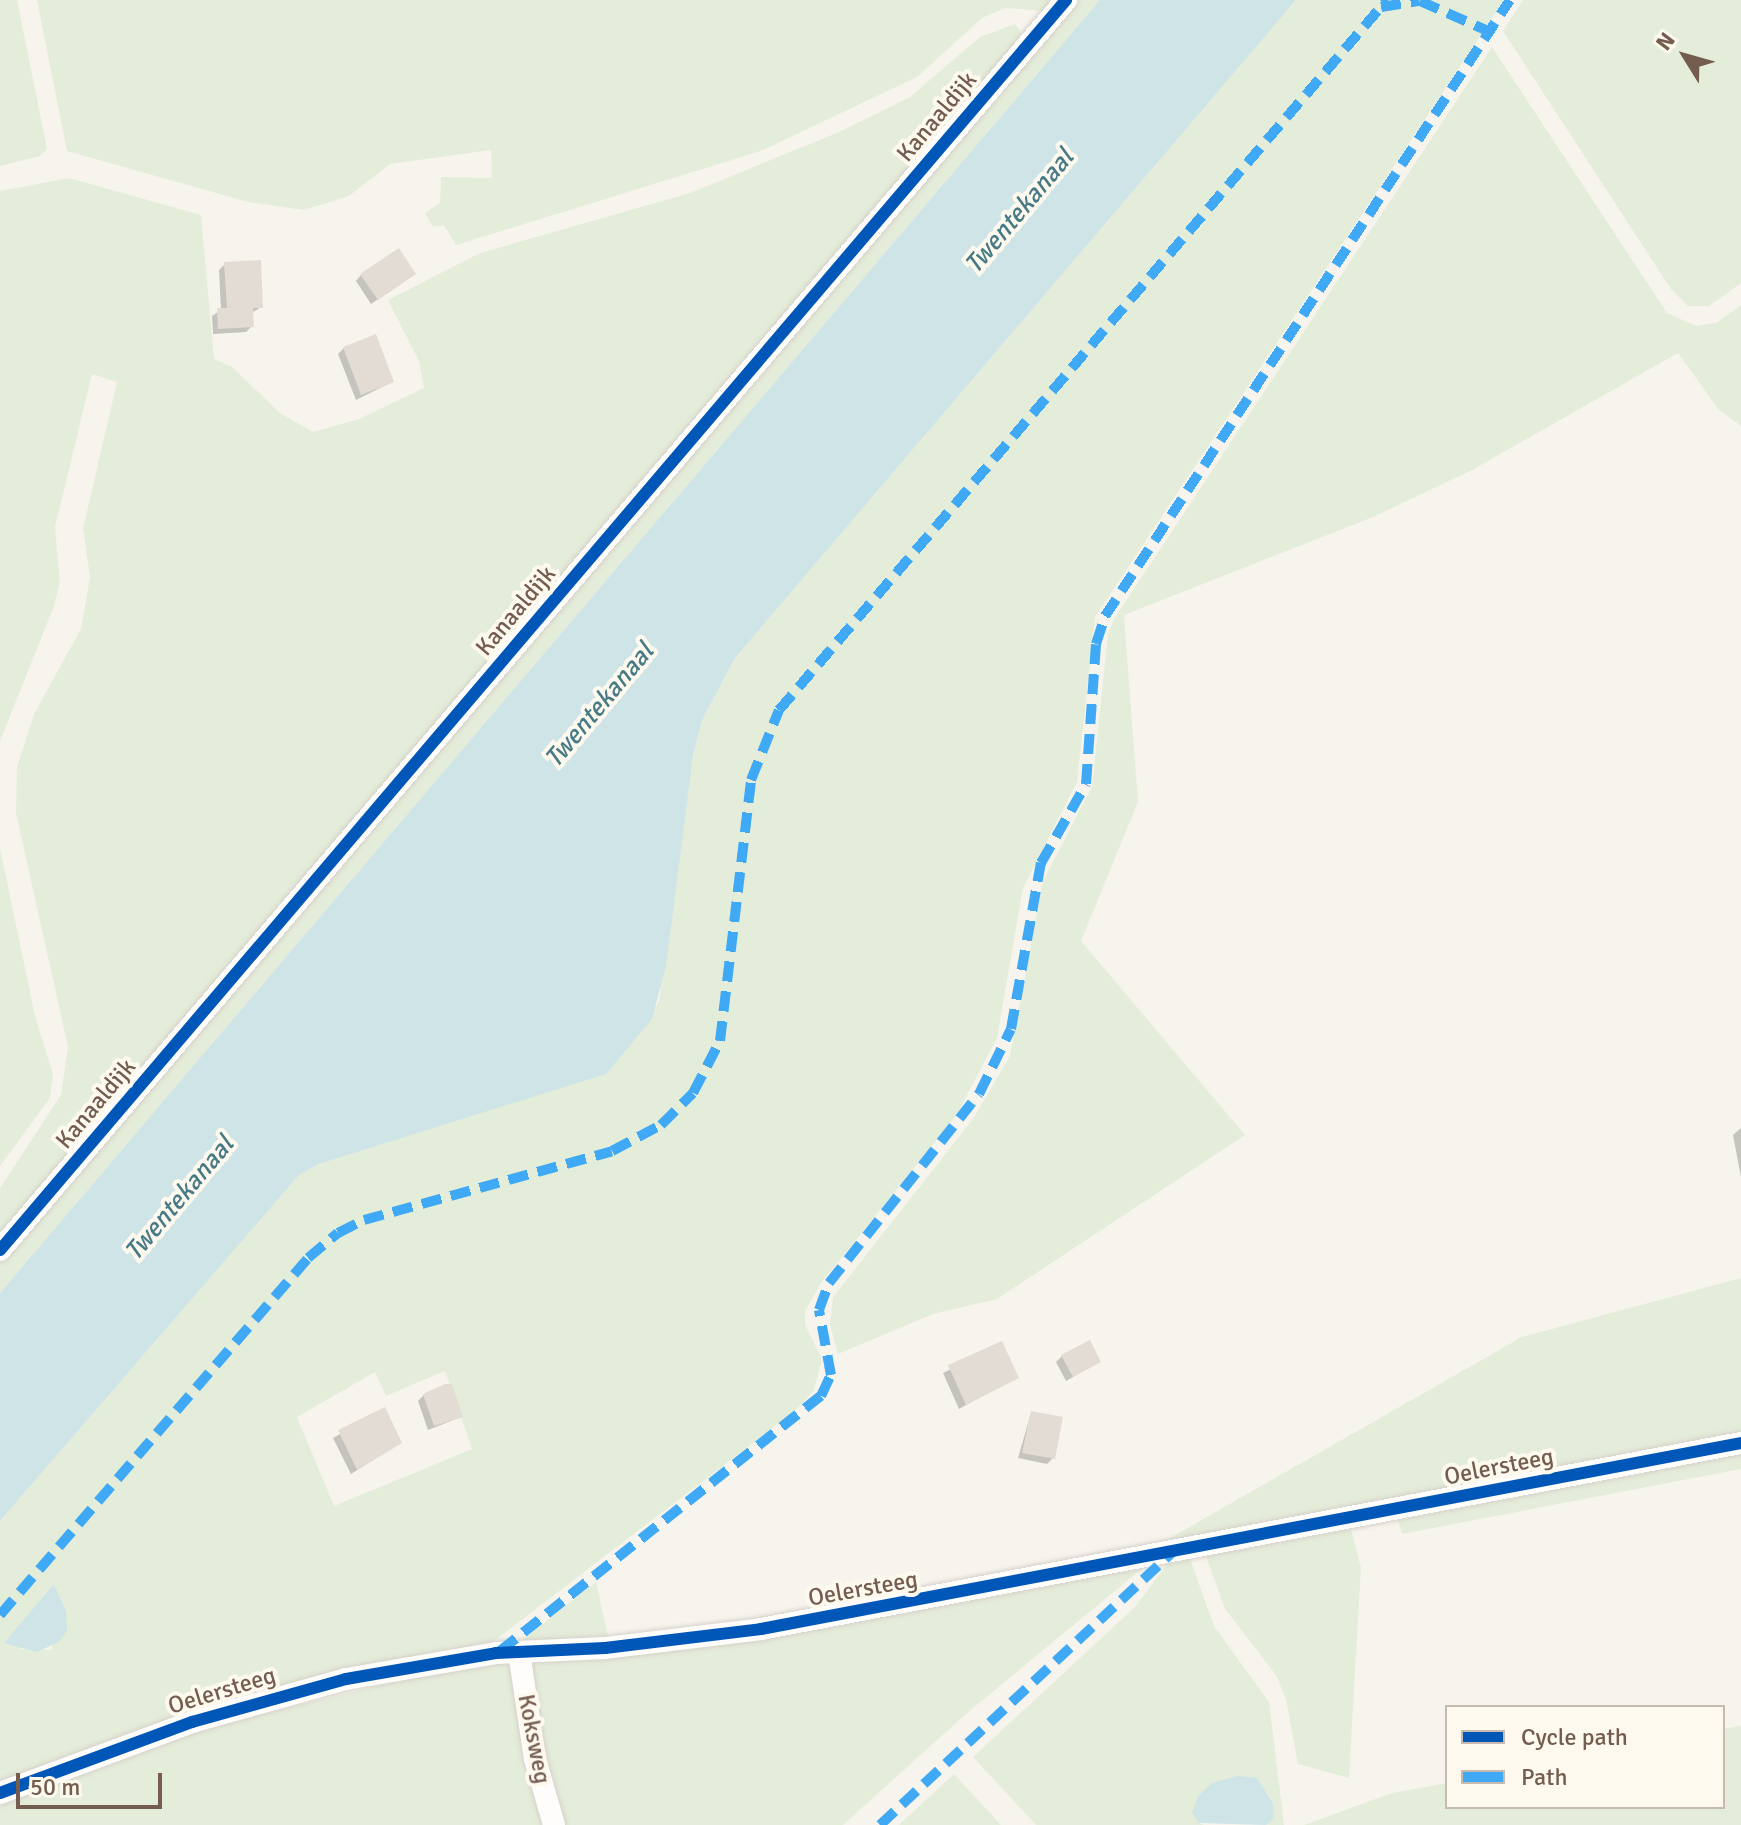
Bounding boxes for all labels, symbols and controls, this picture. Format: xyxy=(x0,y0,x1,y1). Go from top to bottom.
north arrow xyxy=(1645,16,1725,96)
text: N xyxy=(1650,27,1681,55)
street label: Kanaaldijk xyxy=(891,66,983,168)
water label: Twentekanaal xyxy=(959,143,1081,281)
street label: Kanaaldijk xyxy=(470,560,562,662)
water label: Twentekanaal xyxy=(539,637,661,775)
street label: Kanaaldijk xyxy=(50,1053,142,1155)
water label: Twentekanaal xyxy=(119,1130,241,1268)
street label: Oelersteeg xyxy=(1442,1442,1556,1492)
street label: Oelersteeg xyxy=(806,1565,920,1613)
street label: Oelersteeg xyxy=(165,1661,279,1721)
street label: Koksweg xyxy=(511,1692,557,1786)
legend xyxy=(1445,1705,1725,1809)
text: Cycle path xyxy=(1521,1722,1628,1752)
scale bar xyxy=(20,1757,166,1807)
text: Path xyxy=(1521,1762,1567,1792)
text: 50 m xyxy=(30,1772,80,1802)

